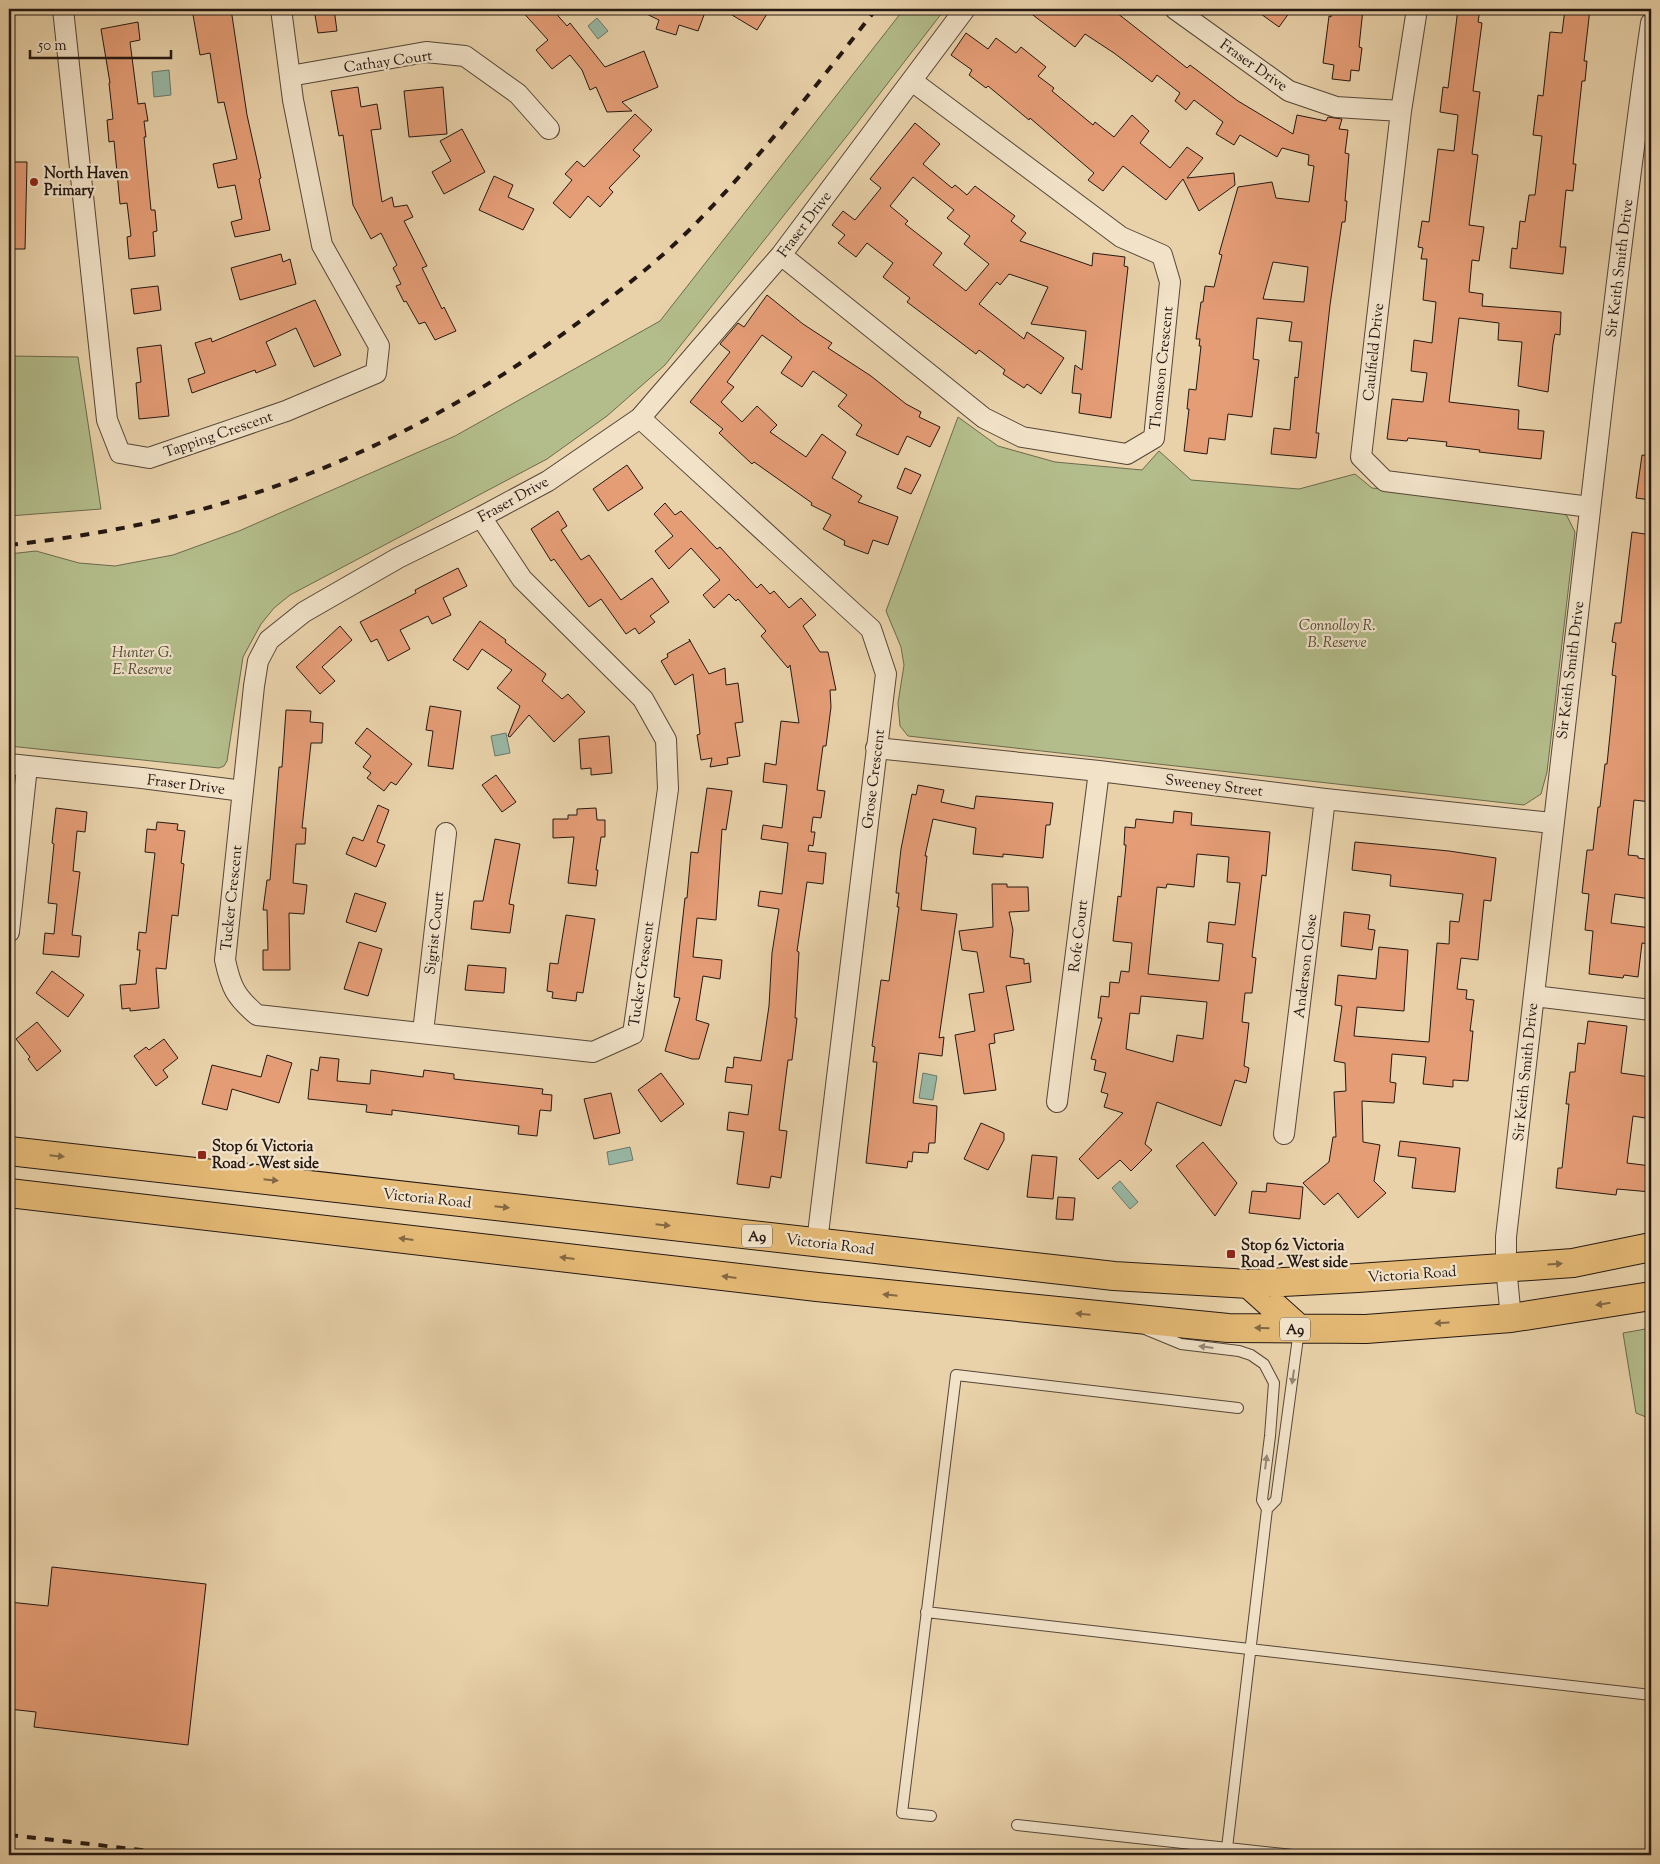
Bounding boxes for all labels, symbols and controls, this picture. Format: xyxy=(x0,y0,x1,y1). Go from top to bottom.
scale bar xyxy=(30,28,171,60)
street label: Fraser Drive xyxy=(1215,35,1291,97)
text: 50 m xyxy=(37,36,67,57)
street label: Cathay Court xyxy=(343,46,434,79)
place label: North Haven Primary xyxy=(44,164,129,202)
marker: North Haven Primary xyxy=(28,176,40,188)
street label: Fraser Drive xyxy=(773,187,837,263)
street label: Sir Keith Smith Drive xyxy=(1602,198,1639,339)
street label: Caulfield Drive xyxy=(1359,302,1390,402)
street label: Thomson Crescent xyxy=(1146,305,1179,431)
street label: Tapping Crescent xyxy=(161,407,276,464)
street label: Fraser Drive xyxy=(474,472,553,529)
street label: Sir Keith Smith Drive xyxy=(1553,600,1590,741)
park label: Connolloy R. B. Reserve xyxy=(1299,616,1375,654)
park label: Hunter G. E. Reserve xyxy=(112,643,172,681)
street label: Grose Crescent xyxy=(858,728,891,830)
street label: Fraser Drive xyxy=(146,770,226,801)
street label: Sweeney Street xyxy=(1164,770,1264,803)
street label: Tucker Crescent xyxy=(216,844,248,952)
street label: Sigrist Court xyxy=(421,890,450,976)
street label: Rofe Court xyxy=(1065,899,1094,974)
street label: Anderson Close xyxy=(1290,913,1323,1020)
street label: Tucker Crescent xyxy=(625,920,660,1028)
street label: Sir Keith Smith Drive xyxy=(1509,1002,1544,1142)
place label: Stop 61 Victoria Road - West side xyxy=(212,1137,319,1175)
marker: Stop 61 Victoria Road - West side xyxy=(196,1149,208,1161)
one-way arrow xyxy=(49,1152,65,1160)
one-way arrow xyxy=(263,1176,279,1184)
street label: Victoria Road xyxy=(381,1184,473,1215)
one-way arrow xyxy=(494,1203,510,1211)
one-way arrow xyxy=(656,1221,672,1229)
road number: A9 xyxy=(742,1224,772,1248)
street label: Victoria Road xyxy=(784,1230,876,1261)
one-way arrow xyxy=(397,1235,413,1243)
place label: Stop 62 Victoria Road - West side xyxy=(1241,1236,1348,1274)
marker: Stop 62 Victoria Road - West side xyxy=(1225,1248,1237,1260)
one-way arrow xyxy=(559,1254,575,1262)
one-way arrow xyxy=(1547,1260,1563,1268)
street label: Victoria Road xyxy=(1367,1262,1458,1289)
one-way arrow xyxy=(720,1273,736,1281)
one-way arrow xyxy=(882,1291,898,1299)
one-way arrow xyxy=(1595,1300,1611,1308)
one-way arrow xyxy=(1075,1310,1091,1318)
road number: A9 xyxy=(1280,1318,1310,1340)
one-way arrow xyxy=(1434,1320,1450,1328)
one-way arrow xyxy=(1254,1324,1270,1332)
one-way arrow xyxy=(1198,1343,1214,1351)
one-way arrow xyxy=(1289,1370,1297,1386)
one-way arrow xyxy=(1263,1454,1271,1470)

